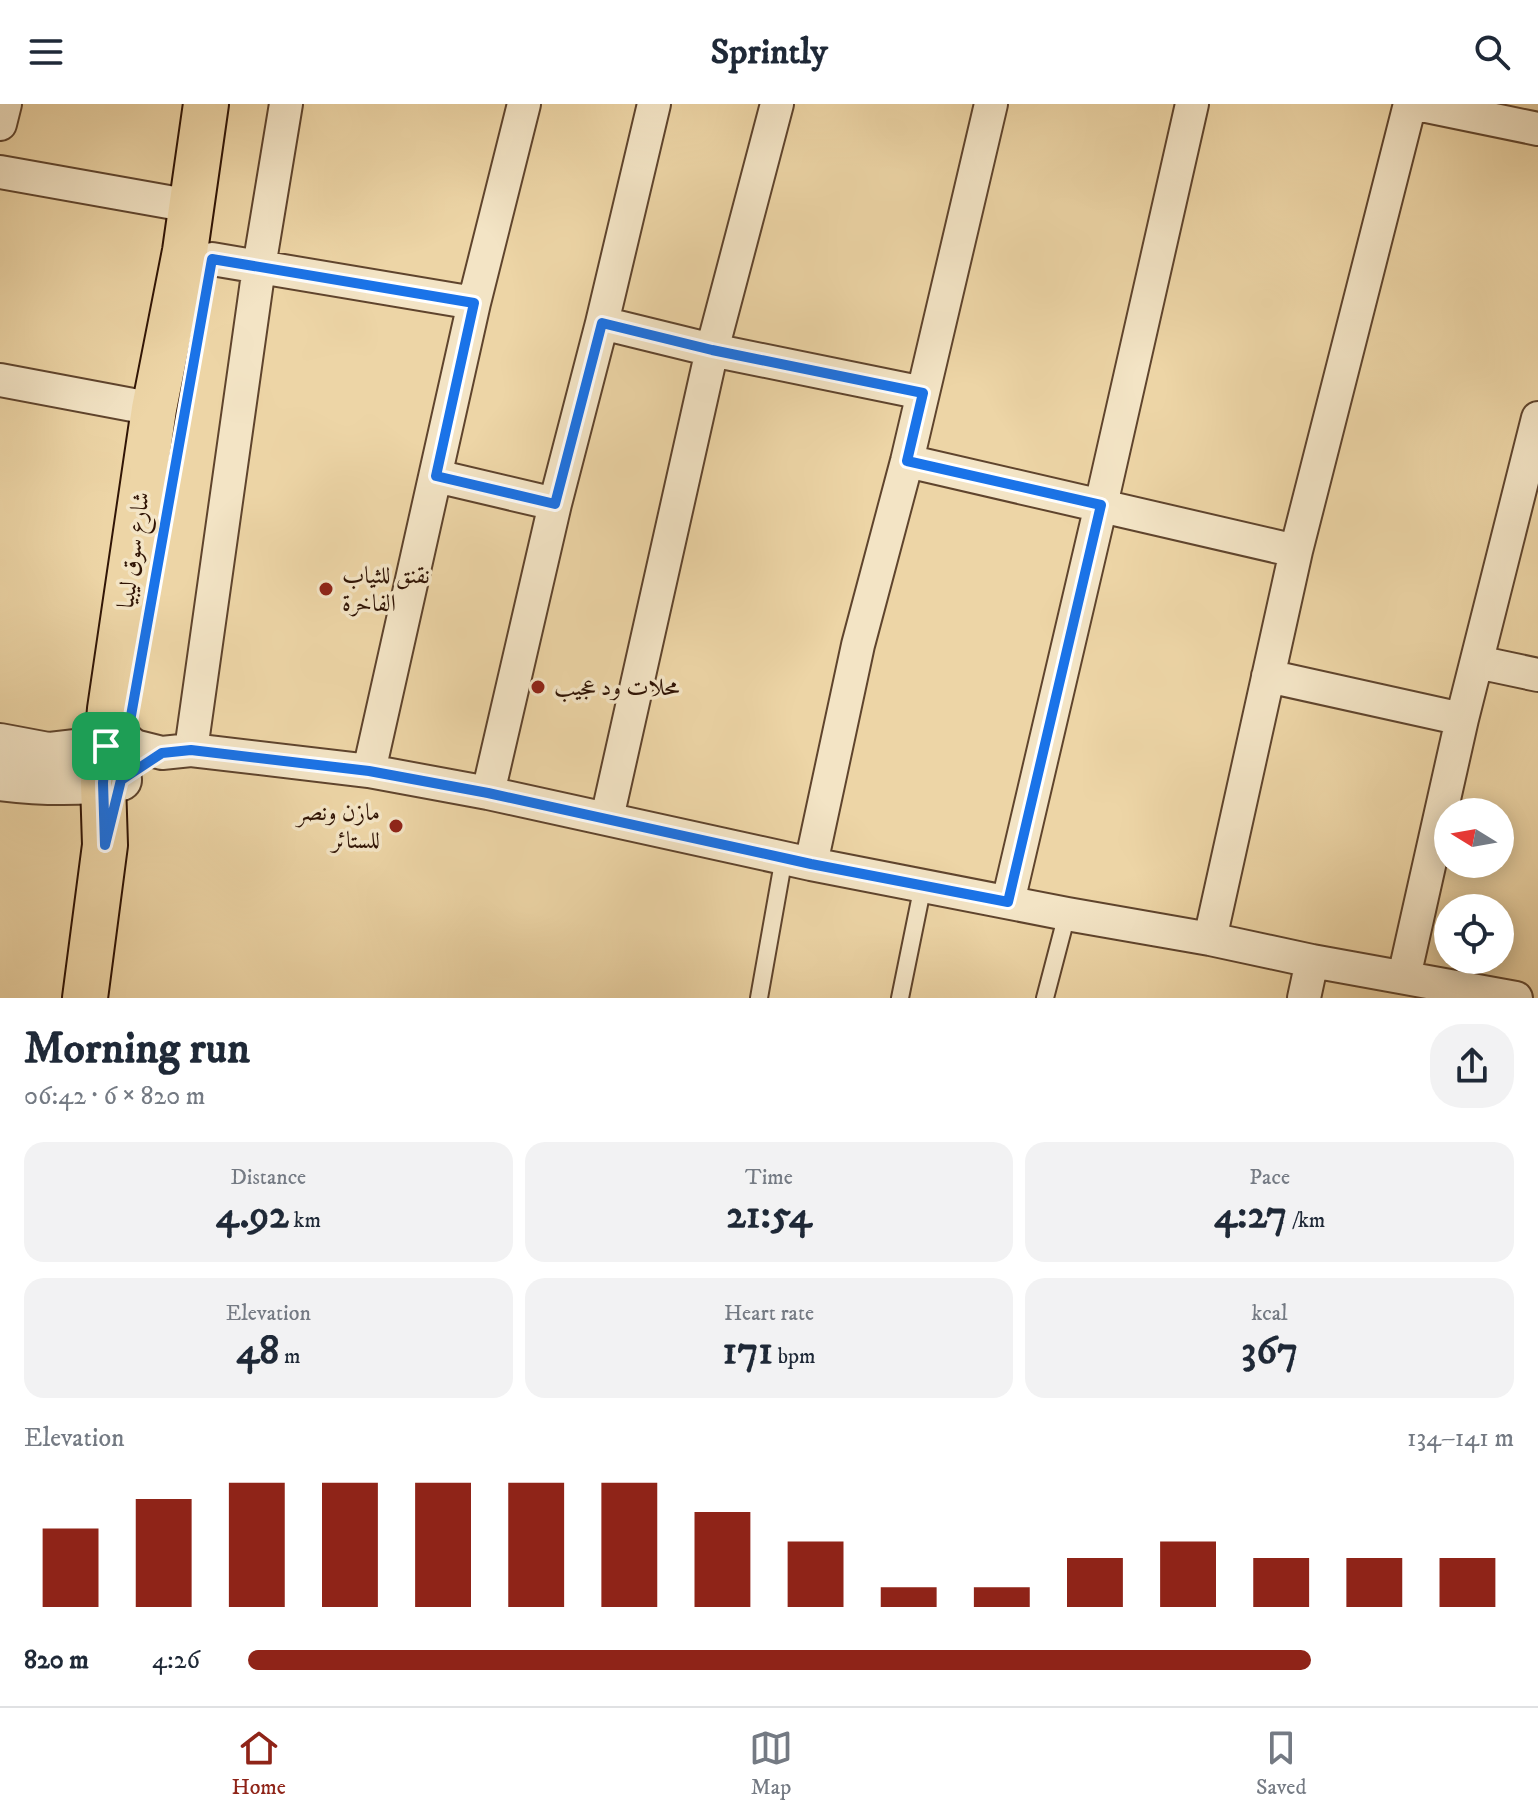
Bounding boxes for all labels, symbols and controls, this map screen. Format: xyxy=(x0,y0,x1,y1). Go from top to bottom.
icon: menu xyxy=(24,30,68,74)
text: Sprintly xyxy=(710,30,828,75)
icon: search xyxy=(1470,30,1514,74)
street label: شارع سوق ليبيا xyxy=(111,490,161,611)
place label: نقنق للثياب الفاخرة xyxy=(342,561,430,619)
marker: نقنق للثياب الفاخرة xyxy=(317,580,335,598)
place label: محلات ود عجيب xyxy=(554,673,680,703)
marker: محلات ود عجيب xyxy=(529,678,547,696)
pin xyxy=(72,712,140,780)
icon: arrive xyxy=(84,724,128,768)
place label: مازن ونصر للستائر xyxy=(294,798,380,856)
north arrow xyxy=(1434,798,1514,878)
map controls xyxy=(1434,798,1514,974)
marker: مازن ونصر للستائر xyxy=(387,817,405,835)
button: locate xyxy=(1434,894,1514,974)
text: Morning run xyxy=(24,1022,250,1077)
button: share xyxy=(1430,1024,1514,1108)
text: 06:42 · 6 × 820 m xyxy=(24,1080,205,1113)
text: Distance xyxy=(230,1164,306,1191)
text: Time xyxy=(745,1164,793,1191)
text: Pace xyxy=(1249,1164,1290,1191)
text: 4.92 xyxy=(216,1191,289,1241)
text: 21:54 xyxy=(726,1191,812,1241)
text: 4:27 xyxy=(1214,1191,1287,1241)
text: km xyxy=(289,1207,321,1234)
text: /km xyxy=(1287,1207,1325,1234)
text: Elevation xyxy=(226,1300,311,1327)
text: Heart rate xyxy=(724,1300,814,1327)
text: kcal xyxy=(1252,1300,1288,1327)
text: 48 xyxy=(236,1327,279,1377)
text: 171 xyxy=(722,1327,773,1377)
text: 367 xyxy=(1241,1327,1298,1377)
text: m xyxy=(279,1343,300,1370)
text: bpm xyxy=(773,1343,816,1370)
text: Elevation xyxy=(24,1422,125,1455)
text: 134–141 m xyxy=(1407,1422,1514,1455)
text: 820 m xyxy=(24,1644,89,1677)
text: 4:26 xyxy=(152,1644,200,1677)
tab: Home xyxy=(232,1726,286,1801)
tab: Map xyxy=(749,1726,793,1801)
tab: Saved xyxy=(1256,1726,1306,1801)

